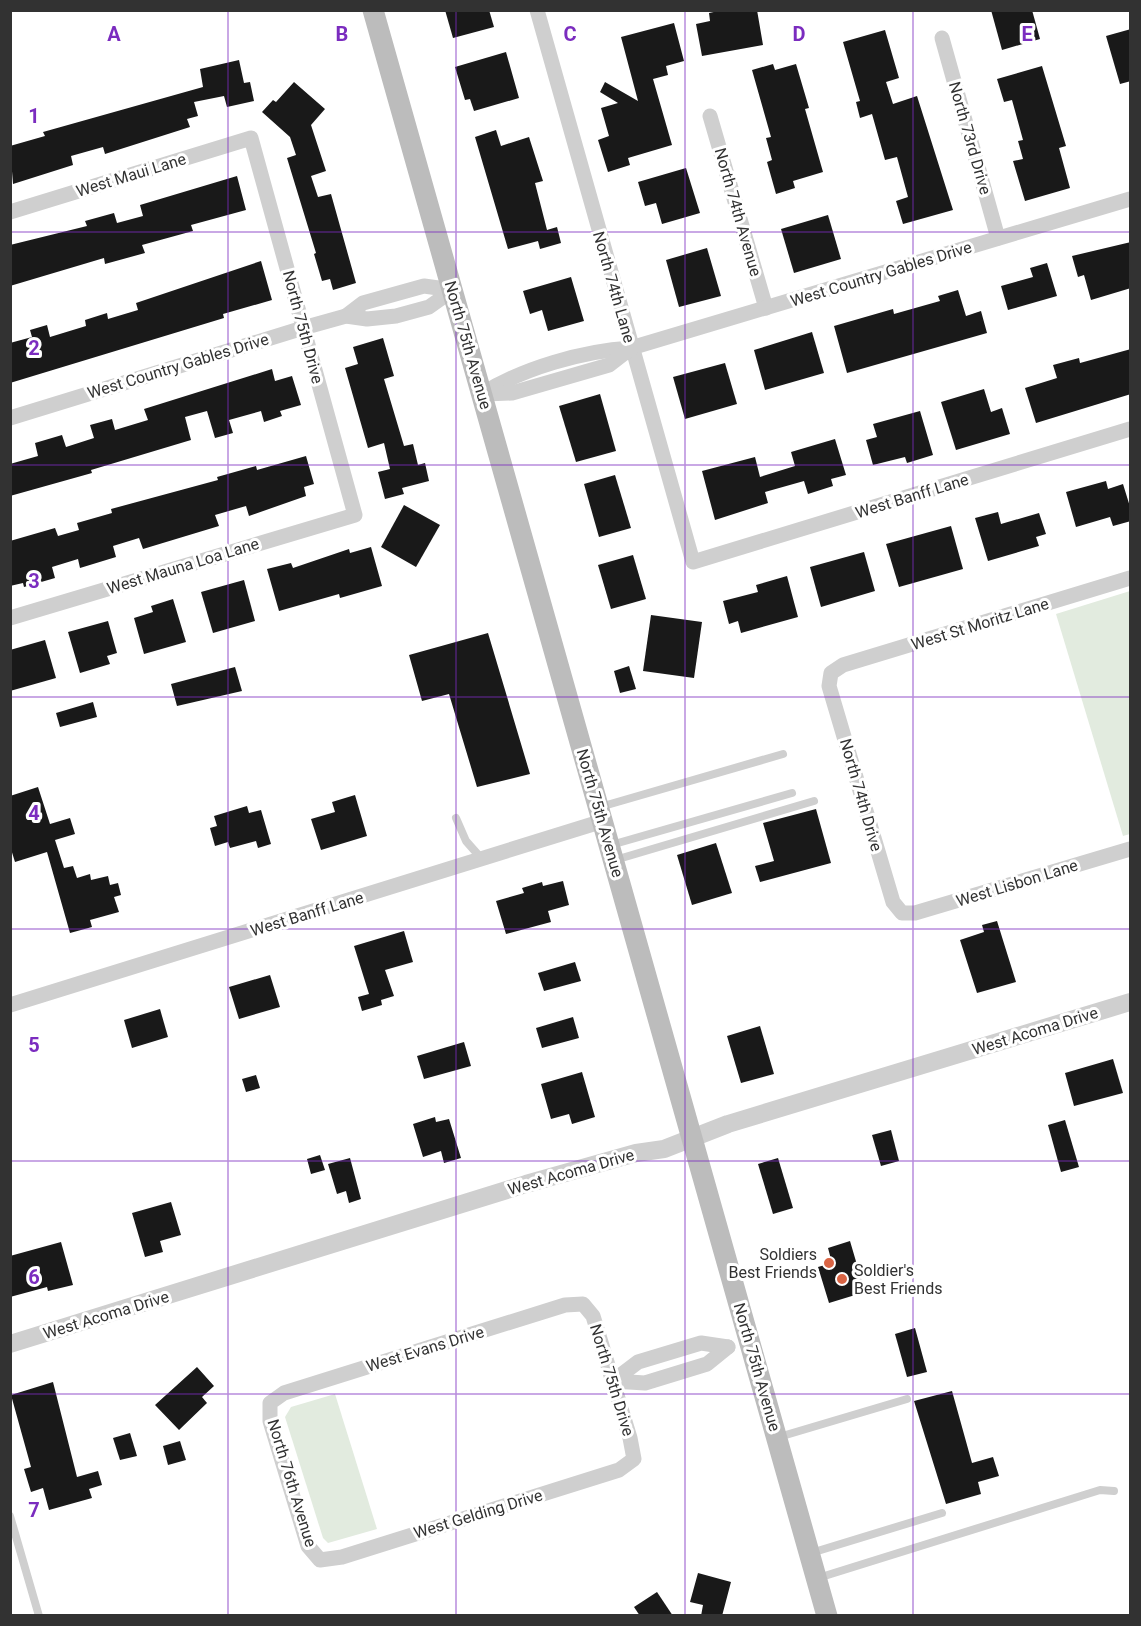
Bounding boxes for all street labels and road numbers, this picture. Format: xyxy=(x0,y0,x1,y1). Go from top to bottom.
street label: North 73rd Drive xyxy=(945,79,995,197)
street label: North 74th Avenue xyxy=(711,146,765,278)
street label: West Maui Lane xyxy=(74,149,188,201)
street label: North 74th Lane xyxy=(589,229,639,345)
street label: West Country Gables Drive xyxy=(788,237,974,311)
street label: North 75th Drive xyxy=(279,268,327,386)
street label: North 75th Avenue xyxy=(441,279,495,411)
street label: West Country Gables Drive xyxy=(85,329,271,403)
street label: West Banff Lane xyxy=(853,470,971,522)
street label: West Mauna Loa Lane xyxy=(105,534,261,598)
street label: West St Moritz Lane xyxy=(909,594,1051,654)
street label: North 74th Drive xyxy=(836,736,886,854)
street label: North 75th Avenue xyxy=(573,747,627,879)
street label: West Lisbon Lane xyxy=(954,855,1080,911)
street label: West Banff Lane xyxy=(248,888,366,940)
street label: West Acoma Drive xyxy=(970,1003,1100,1059)
street label: West Acoma Drive xyxy=(506,1145,636,1199)
street label: West Acoma Drive xyxy=(41,1287,171,1343)
street label: North 75th Avenue xyxy=(730,1301,784,1433)
street label: West Evans Drive xyxy=(364,1322,486,1376)
street label: North 75th Drive xyxy=(586,1322,638,1438)
street label: North 76th Avenue xyxy=(264,1417,320,1549)
street label: West Gelding Drive xyxy=(411,1485,545,1543)

